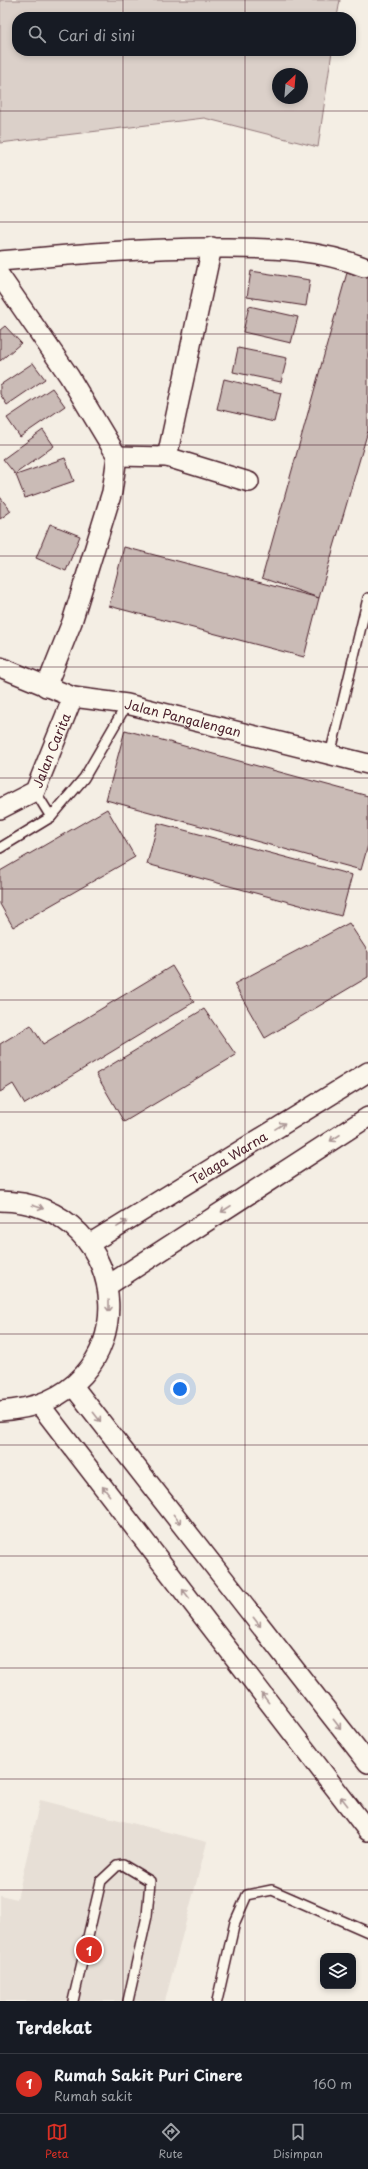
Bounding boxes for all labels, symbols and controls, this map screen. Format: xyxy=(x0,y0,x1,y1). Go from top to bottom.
search box xyxy=(12,12,356,56)
icon: search xyxy=(26,23,48,45)
text: Cari di sini xyxy=(58,23,135,46)
north arrow xyxy=(272,68,308,104)
street label: Jalan Pangalengan xyxy=(123,694,243,741)
street label: Jalan Carita xyxy=(27,710,75,791)
one-way arrow xyxy=(274,1122,285,1130)
street label: Telaga Warna xyxy=(186,1126,271,1189)
one-way arrow xyxy=(329,1135,341,1143)
one-way arrow xyxy=(32,1204,45,1211)
one-way arrow xyxy=(221,1205,232,1213)
one-way arrow xyxy=(116,1219,128,1227)
one-way arrow xyxy=(105,1299,113,1312)
your location xyxy=(170,1379,190,1399)
one-way arrow xyxy=(92,1412,101,1423)
one-way arrow xyxy=(102,1486,111,1497)
one-way arrow xyxy=(173,1514,181,1525)
one-way arrow xyxy=(181,1589,190,1600)
one-way arrow xyxy=(253,1616,261,1627)
one-way arrow xyxy=(261,1692,269,1703)
one-way arrow xyxy=(333,1719,342,1730)
one-way arrow xyxy=(340,1795,348,1806)
pin: 1 xyxy=(76,1935,102,1965)
map controls xyxy=(320,1953,356,1989)
button: layers xyxy=(320,1953,356,1989)
text: Terdekat xyxy=(16,2014,92,2040)
text: Rumah Sakit Puri Cinere xyxy=(54,2063,242,2086)
text: 1 xyxy=(26,2074,32,2093)
text: 160 m xyxy=(313,2074,352,2093)
text: Rumah sakit xyxy=(54,2086,132,2105)
tab: Peta xyxy=(45,2121,69,2162)
tab: Rute xyxy=(159,2121,183,2162)
tab: Disimpan xyxy=(273,2121,323,2162)

